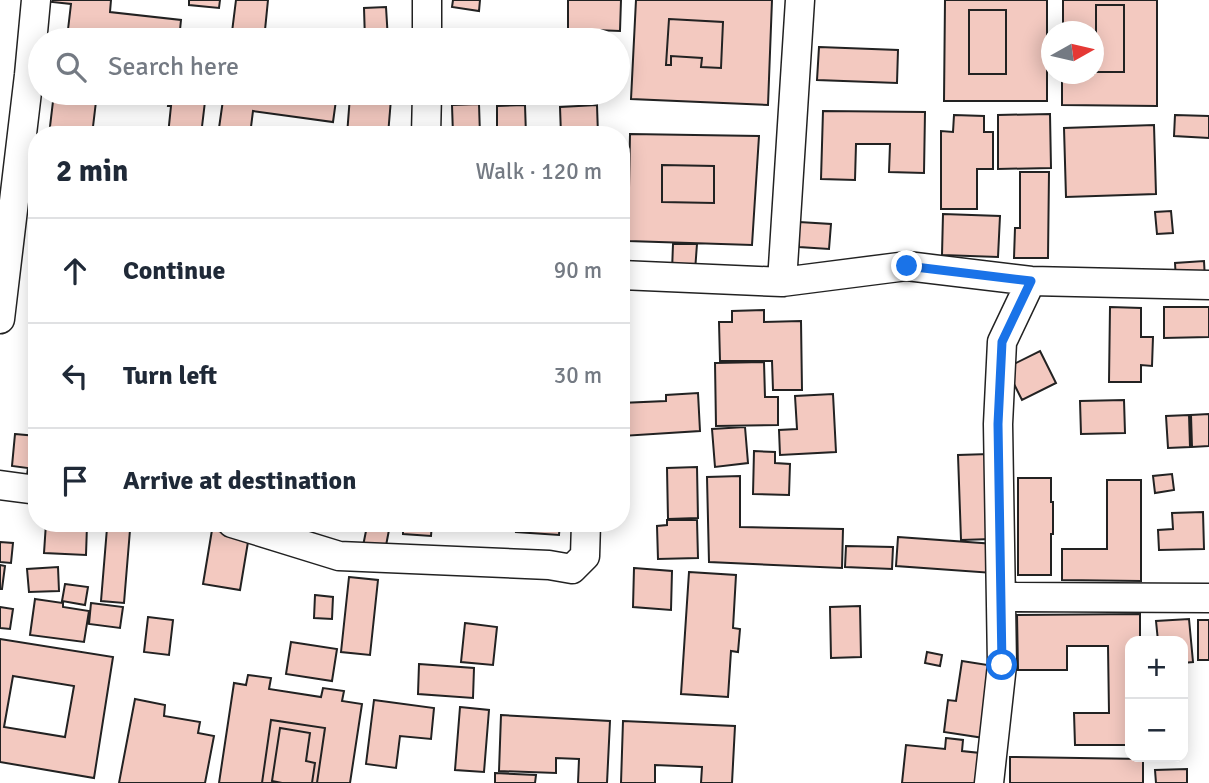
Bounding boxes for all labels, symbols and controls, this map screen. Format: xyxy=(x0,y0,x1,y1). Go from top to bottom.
north arrow xyxy=(1041,21,1104,84)
search box xyxy=(28,28,630,105)
icon: search xyxy=(52,48,90,86)
text: Search here xyxy=(108,51,239,83)
text: 2 min xyxy=(56,153,128,190)
text: Walk · 120 m xyxy=(476,157,602,186)
route end xyxy=(891,250,922,281)
icon: ahead xyxy=(56,252,94,290)
text: Continue xyxy=(123,255,225,287)
text: 90 m xyxy=(554,256,602,285)
icon: left xyxy=(56,357,94,395)
text: Turn left xyxy=(123,360,217,392)
text: 30 m xyxy=(554,361,602,390)
icon: arrive xyxy=(56,462,94,500)
text: Arrive at destination xyxy=(123,465,356,497)
map controls xyxy=(1125,636,1188,762)
button: + xyxy=(1125,636,1188,699)
route start xyxy=(986,649,1017,680)
button: − xyxy=(1125,699,1188,762)

